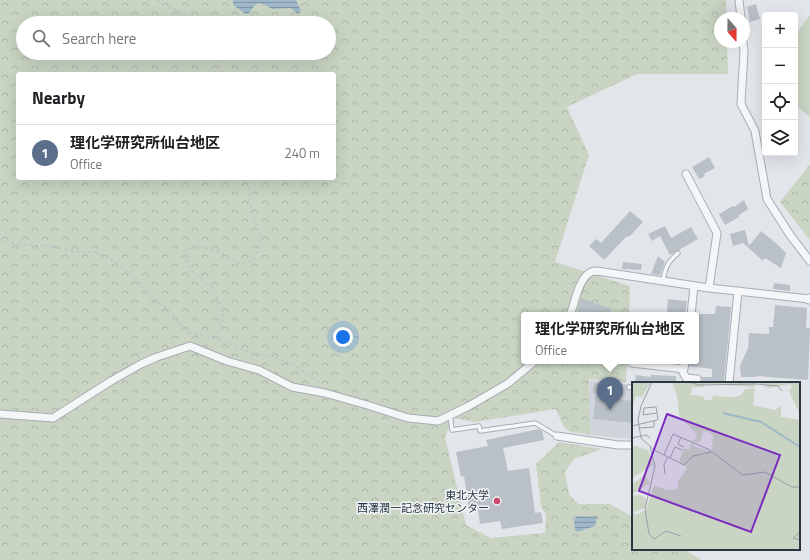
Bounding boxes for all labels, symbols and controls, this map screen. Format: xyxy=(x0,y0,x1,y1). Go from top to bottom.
north arrow xyxy=(714,12,750,48)
map controls xyxy=(762,12,798,156)
button: + xyxy=(762,12,798,48)
search box xyxy=(16,16,336,60)
icon: search xyxy=(30,27,52,49)
text: Search here xyxy=(62,27,136,50)
button: − xyxy=(762,48,798,84)
button: locate xyxy=(762,84,798,120)
text: Nearby xyxy=(32,85,85,111)
button: layers xyxy=(762,120,798,156)
text: 理化学研究所仙台地区 xyxy=(70,131,220,154)
text: 1 xyxy=(41,143,49,163)
text: 240 m xyxy=(284,143,320,163)
text: Office xyxy=(70,154,102,174)
popup xyxy=(521,312,699,364)
text: 理化学研究所仙台地区 xyxy=(535,317,685,340)
your location xyxy=(333,327,353,347)
text: Office xyxy=(535,340,567,360)
pin: 1 xyxy=(597,377,623,410)
inset map xyxy=(632,382,800,550)
place label: 東北大学 西澤潤一記念研究センター xyxy=(357,487,489,516)
marker: 東北大学 西澤潤一記念研究センター xyxy=(492,496,502,506)

